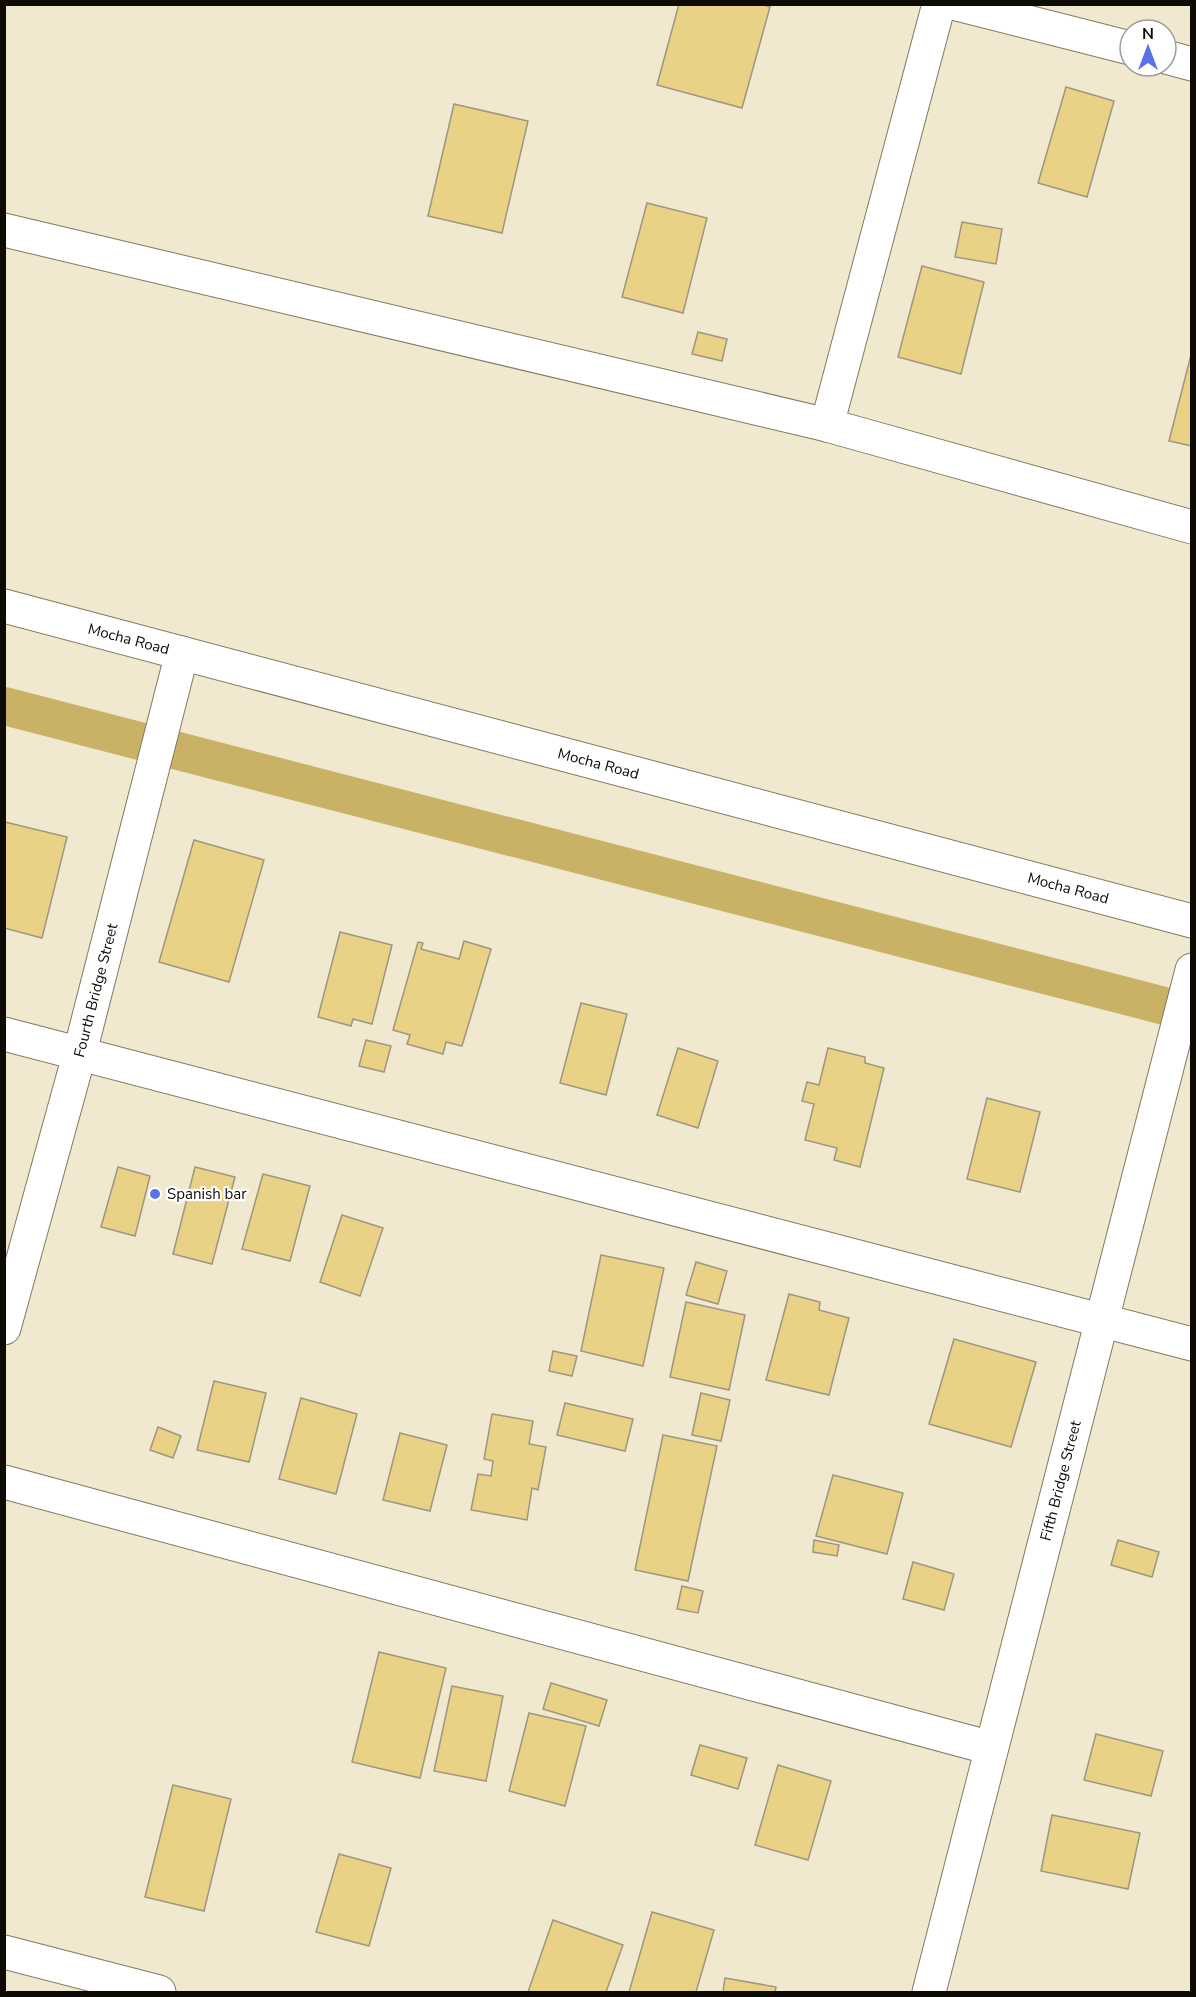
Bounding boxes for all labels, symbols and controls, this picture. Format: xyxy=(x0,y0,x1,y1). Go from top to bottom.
north arrow xyxy=(1118,18,1178,78)
text: N xyxy=(1142,23,1154,45)
street label: Mocha Road xyxy=(86,619,172,659)
street label: Mocha Road xyxy=(556,743,641,784)
street label: Mocha Road xyxy=(1025,868,1111,909)
street label: Fourth Bridge Street xyxy=(69,920,123,1060)
place label: Spanish bar xyxy=(167,1184,247,1204)
marker: Spanish bar xyxy=(148,1187,162,1201)
street label: Fifth Bridge Street xyxy=(1036,1418,1086,1543)

